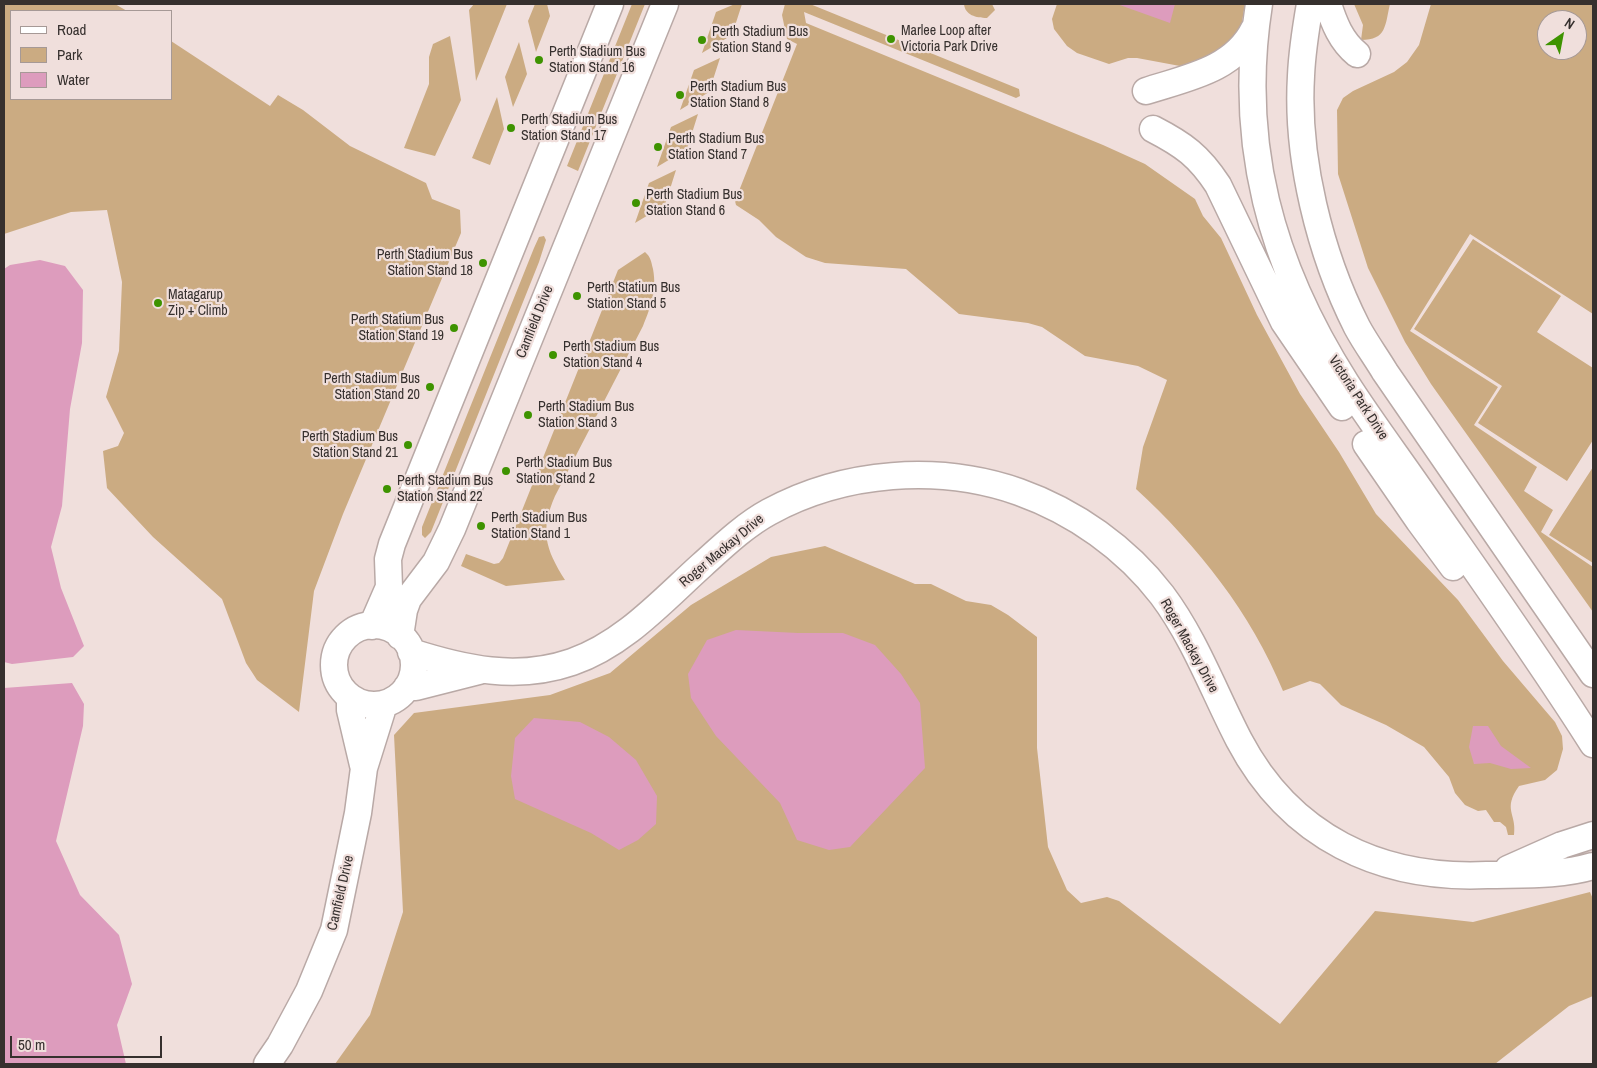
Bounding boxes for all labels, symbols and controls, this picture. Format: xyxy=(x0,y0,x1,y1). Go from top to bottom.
legend xyxy=(10,10,172,100)
north arrow xyxy=(1537,10,1587,60)
text: N xyxy=(1561,13,1578,33)
text: Road xyxy=(57,19,86,40)
place label: Marlee Loop after Victoria Park Drive xyxy=(901,23,998,56)
place label: Perth Stadium Bus Station Stand 9 xyxy=(712,24,808,56)
marker: Marlee Loop after Victoria Park Drive xyxy=(885,33,897,45)
marker: Perth Stadium Bus Station Stand 9 xyxy=(696,34,708,46)
text: Park xyxy=(57,44,82,65)
place label: Perth Stadium Bus Station Stand 16 xyxy=(549,44,645,76)
marker: Perth Stadium Bus Station Stand 16 xyxy=(533,54,545,66)
text: Water xyxy=(57,69,89,90)
place label: Perth Stadium Bus Station Stand 8 xyxy=(690,79,786,111)
marker: Perth Stadium Bus Station Stand 8 xyxy=(674,89,686,101)
place label: Perth Stadium Bus Station Stand 17 xyxy=(521,112,617,144)
marker: Perth Stadium Bus Station Stand 17 xyxy=(505,122,517,134)
place label: Perth Stadium Bus Station Stand 7 xyxy=(668,131,764,164)
marker: Perth Stadium Bus Station Stand 7 xyxy=(652,141,664,153)
place label: Perth Stadium Bus Station Stand 6 xyxy=(646,187,742,220)
marker: Perth Stadium Bus Station Stand 6 xyxy=(630,197,642,209)
place label: Perth Stadium Bus Station Stand 18 xyxy=(377,247,473,280)
marker: Perth Stadium Bus Station Stand 18 xyxy=(477,257,489,269)
place label: Perth Statium Bus Station Stand 5 xyxy=(587,280,680,312)
street label: Camfield Drive xyxy=(513,283,557,361)
place label: Matagarup Zip + Climb xyxy=(168,287,228,320)
marker: Perth Statium Bus Station Stand 5 xyxy=(571,290,583,302)
marker: Matagarup Zip + Climb xyxy=(152,297,164,309)
place label: Perth Statium Bus Station Stand 19 xyxy=(351,312,444,344)
marker: Perth Statium Bus Station Stand 19 xyxy=(448,322,460,334)
place label: Perth Stadium Bus Station Stand 4 xyxy=(563,339,659,372)
marker: Perth Stadium Bus Station Stand 4 xyxy=(547,349,559,361)
street label: Victoria Park Drive xyxy=(1325,353,1391,443)
place label: Perth Stadium Bus Station Stand 20 xyxy=(324,371,420,404)
marker: Perth Stadium Bus Station Stand 20 xyxy=(424,381,436,393)
place label: Perth Stadium Bus Station Stand 3 xyxy=(538,399,634,432)
marker: Perth Stadium Bus Station Stand 3 xyxy=(522,409,534,421)
place label: Perth Stadium Bus Station Stand 21 xyxy=(302,429,398,462)
marker: Perth Stadium Bus Station Stand 21 xyxy=(402,439,414,451)
place label: Perth Stadium Bus Station Stand 2 xyxy=(516,455,612,488)
marker: Perth Stadium Bus Station Stand 2 xyxy=(500,465,512,477)
place label: Perth Stadium Bus Station Stand 22 xyxy=(397,473,493,506)
marker: Perth Stadium Bus Station Stand 22 xyxy=(381,483,393,495)
place label: Perth Stadium Bus Station Stand 1 xyxy=(491,510,587,542)
street label: Roger Mackay Drive xyxy=(677,511,767,591)
marker: Perth Stadium Bus Station Stand 1 xyxy=(475,520,487,532)
street label: Roger Mackay Drive xyxy=(1156,596,1222,696)
street label: Camfield Drive xyxy=(324,854,358,932)
scale bar xyxy=(12,1026,165,1058)
text: 50 m xyxy=(18,1034,45,1055)

